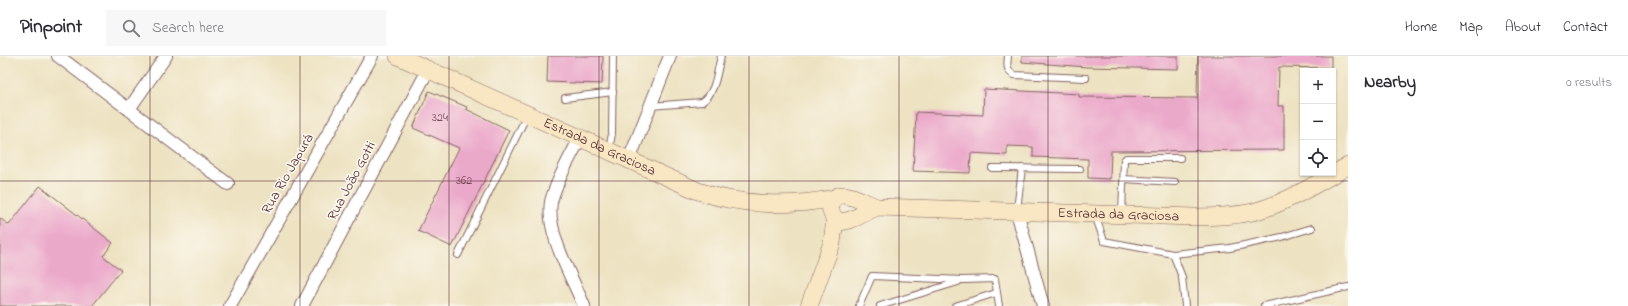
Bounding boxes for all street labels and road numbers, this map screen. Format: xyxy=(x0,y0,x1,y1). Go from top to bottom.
street label: Estrada da Graciosa xyxy=(540,112,659,181)
street label: Rua Rio Japurá xyxy=(257,130,319,218)
street label: Rua João Gotti xyxy=(322,138,382,224)
street label: Estrada da Graciosa xyxy=(1057,202,1180,227)

